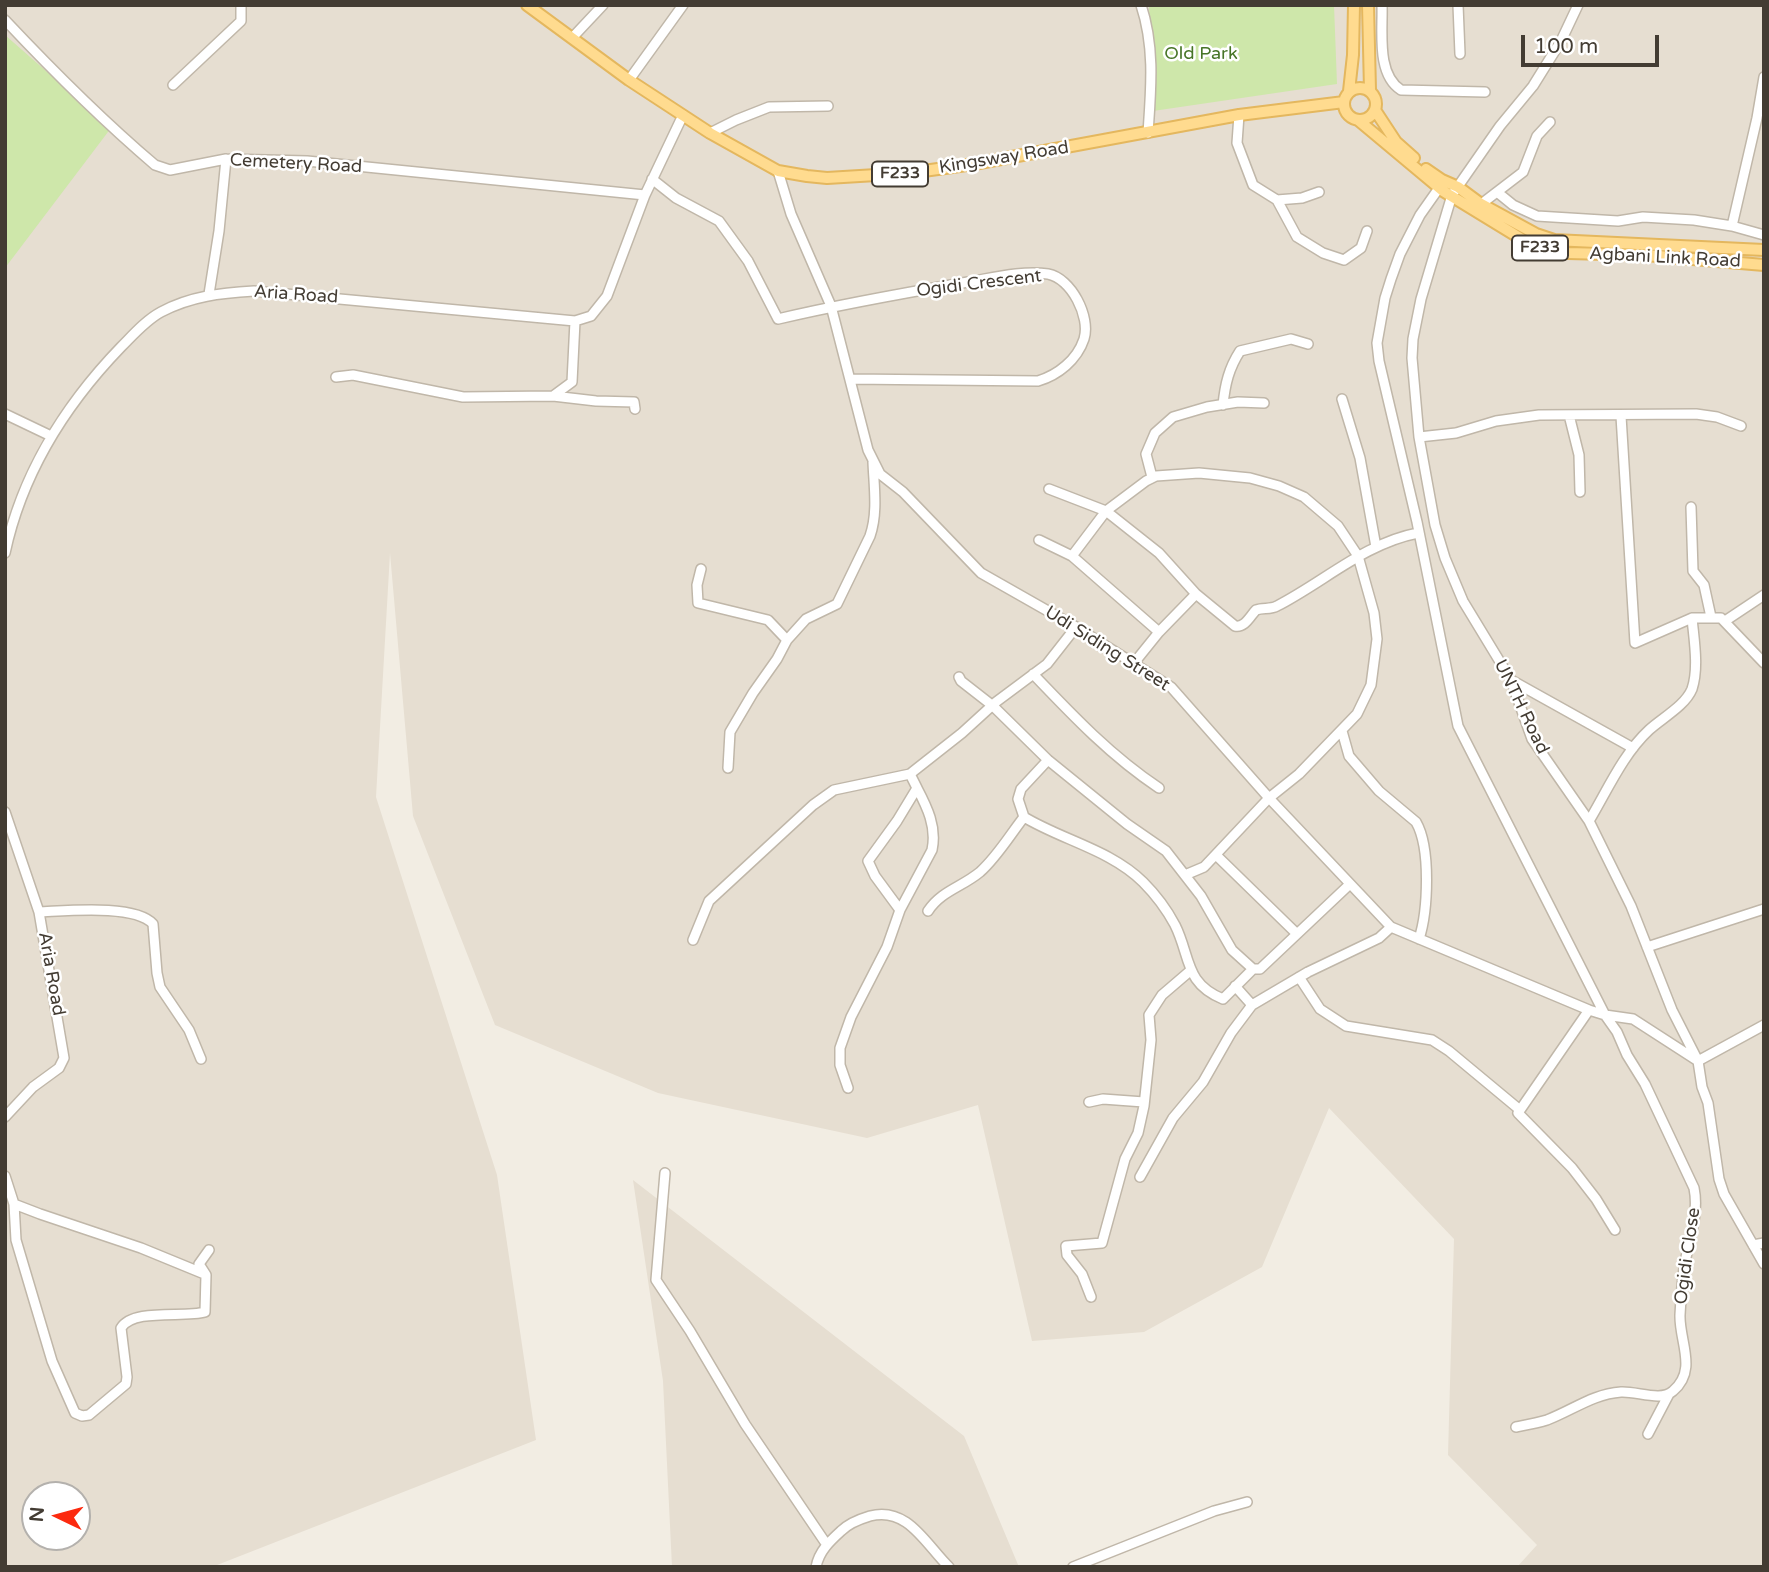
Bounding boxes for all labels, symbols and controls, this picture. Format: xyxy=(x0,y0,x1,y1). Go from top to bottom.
scale bar xyxy=(1524,21,1662,65)
text: 100 m xyxy=(1534,34,1598,59)
park label: Old Park xyxy=(1164,43,1238,65)
street label: Kingsway Road xyxy=(938,137,1070,179)
street label: Cemetery Road xyxy=(229,150,363,178)
road number: F233 xyxy=(872,162,928,186)
road number: F233 xyxy=(1512,236,1568,260)
street label: Agbani Link Road xyxy=(1589,243,1741,273)
street label: Ogidi Crescent xyxy=(915,266,1043,302)
street label: Aria Road xyxy=(253,281,339,309)
street label: Udi Siding Street xyxy=(1040,602,1174,696)
street label: UNTH Road xyxy=(1489,656,1553,758)
street label: Aria Road xyxy=(33,930,69,1018)
street label: Ogidi Close xyxy=(1671,1206,1705,1306)
north arrow xyxy=(21,1481,91,1551)
text: N xyxy=(25,1506,49,1523)

